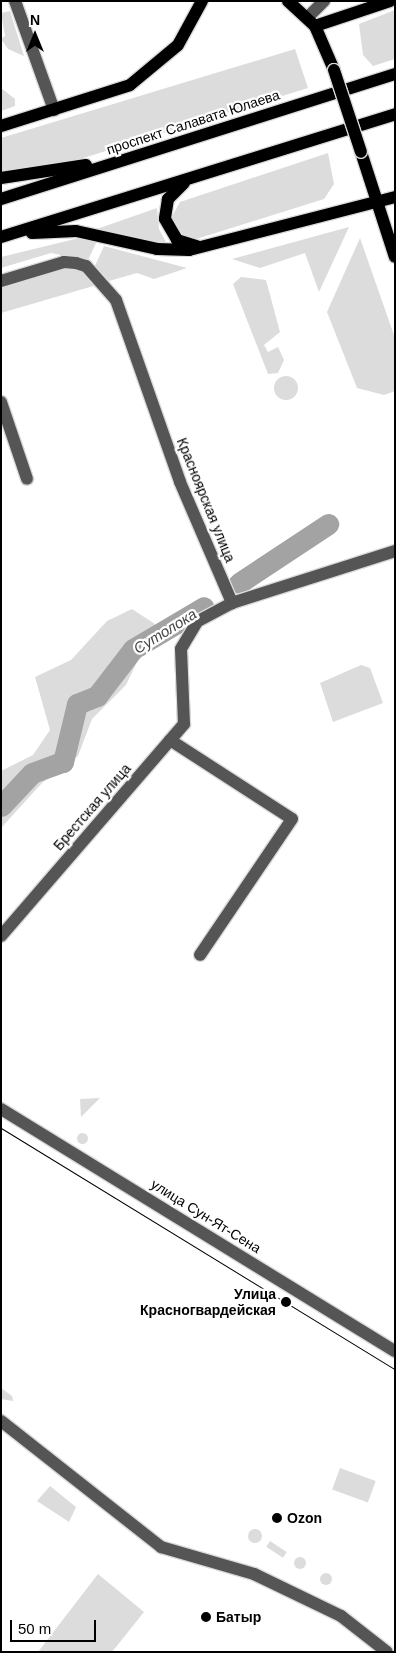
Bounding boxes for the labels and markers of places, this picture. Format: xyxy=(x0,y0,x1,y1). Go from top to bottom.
place label: Улица Красногвардейская xyxy=(140,1286,276,1318)
marker: Улица Красногвардейская xyxy=(280,1296,292,1308)
place label: Ozon xyxy=(287,1510,322,1526)
marker: Ozon xyxy=(271,1512,283,1524)
place label: Батыр xyxy=(216,1609,261,1625)
marker: Батыр xyxy=(200,1611,212,1623)

